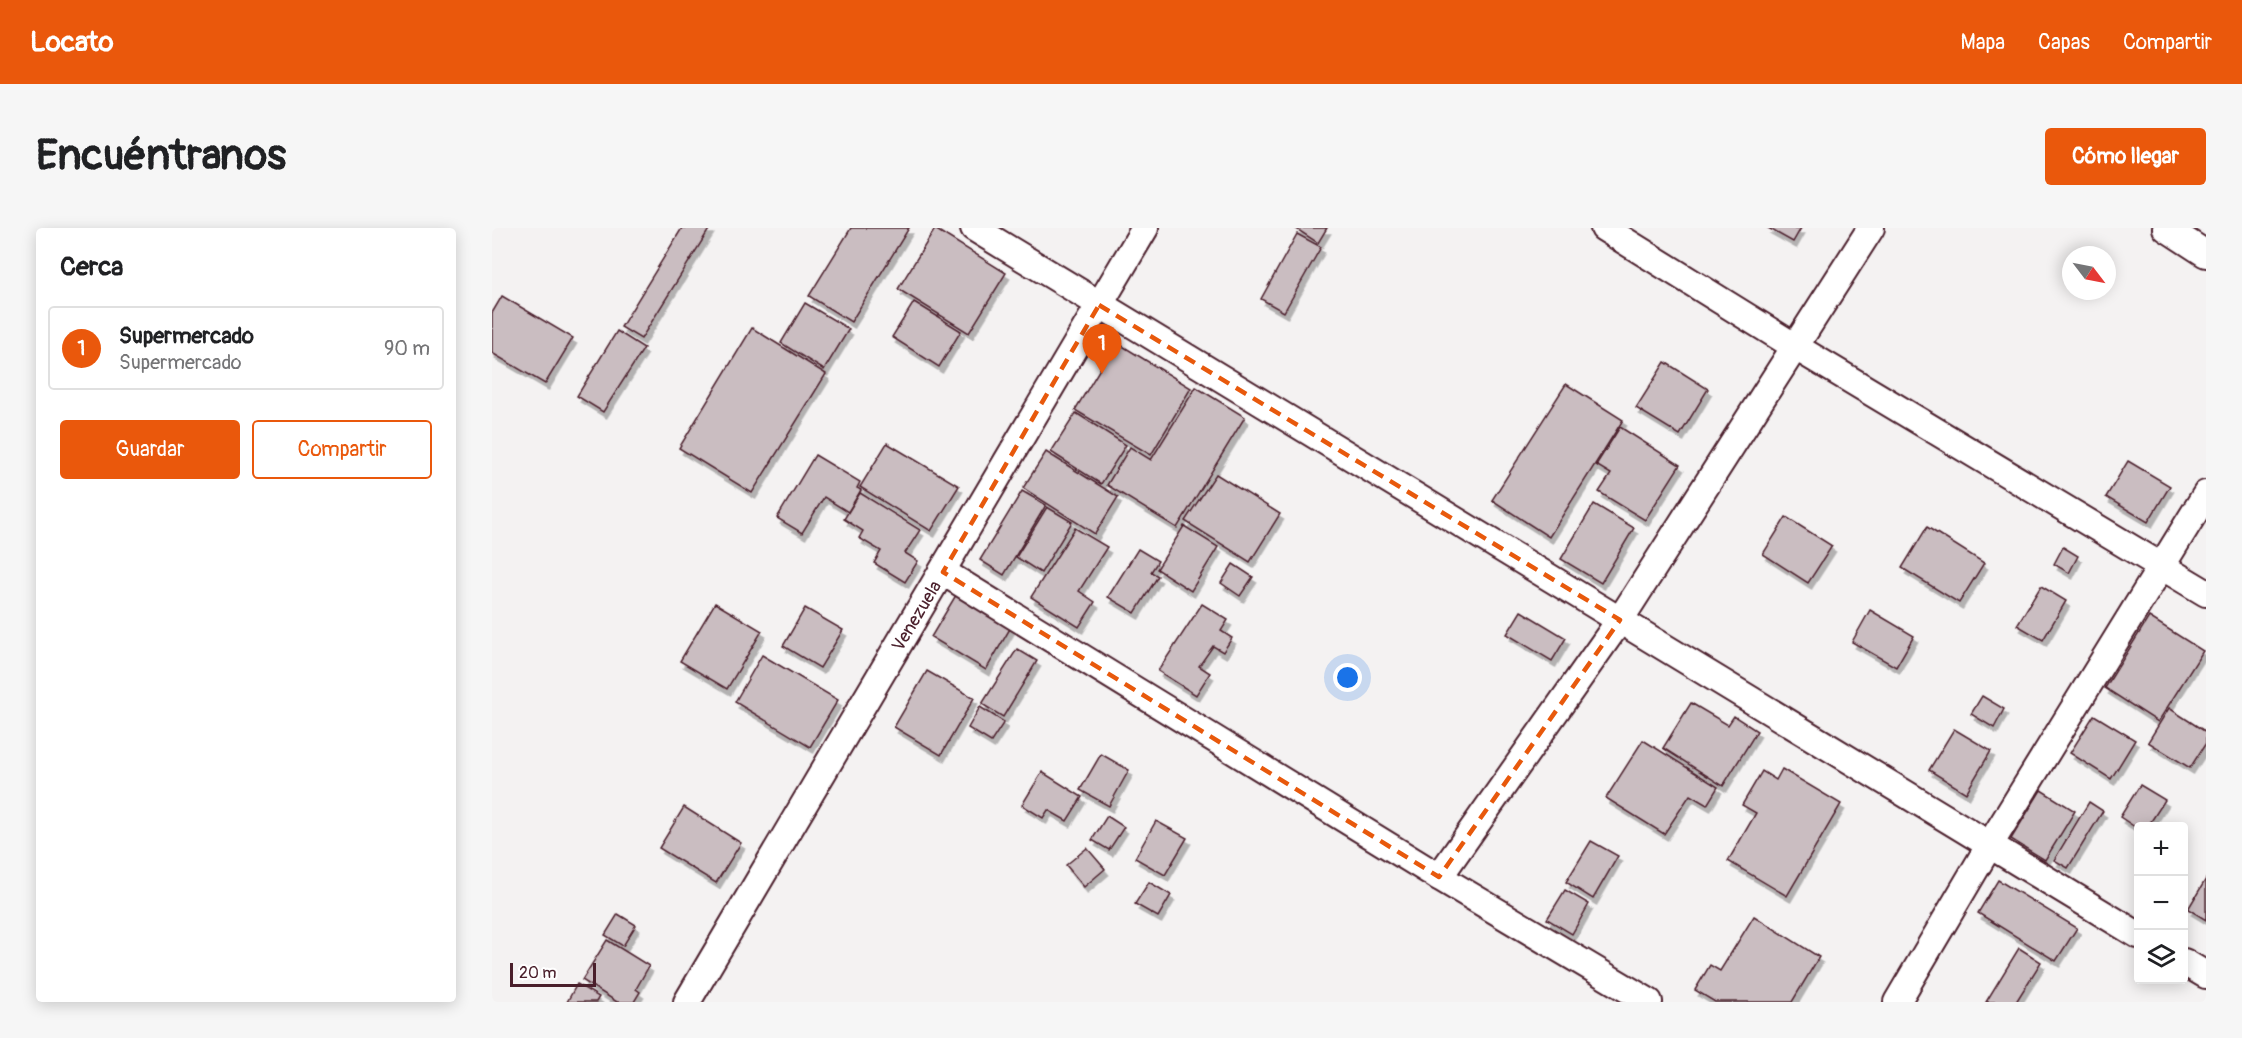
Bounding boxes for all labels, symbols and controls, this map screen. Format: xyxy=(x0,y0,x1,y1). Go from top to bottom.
text: Locato xyxy=(30,25,114,60)
text: Mapa xyxy=(1961,29,2005,56)
text: Capas xyxy=(2038,29,2090,56)
text: Compartir xyxy=(2123,29,2212,56)
button: Cómo llegar xyxy=(2045,128,2206,185)
text: Encuéntranos xyxy=(36,130,286,182)
north arrow xyxy=(2062,246,2116,300)
text: Cerca xyxy=(60,251,123,283)
text: Supermercado xyxy=(119,322,254,350)
pin: 1 xyxy=(1082,324,1122,374)
text: 1 xyxy=(78,336,85,361)
text: 90 m xyxy=(384,336,430,361)
text: Supermercado xyxy=(119,350,242,375)
button: Guardar xyxy=(60,420,240,479)
button: Compartir xyxy=(252,420,432,479)
street label: Venezuela xyxy=(887,577,947,655)
your location xyxy=(1333,663,1362,692)
map controls xyxy=(2134,822,2188,984)
button: + xyxy=(2134,822,2188,876)
button: − xyxy=(2134,876,2188,930)
button: layers xyxy=(2134,930,2188,984)
scale bar xyxy=(510,960,596,988)
text: 20 m xyxy=(519,963,557,983)

